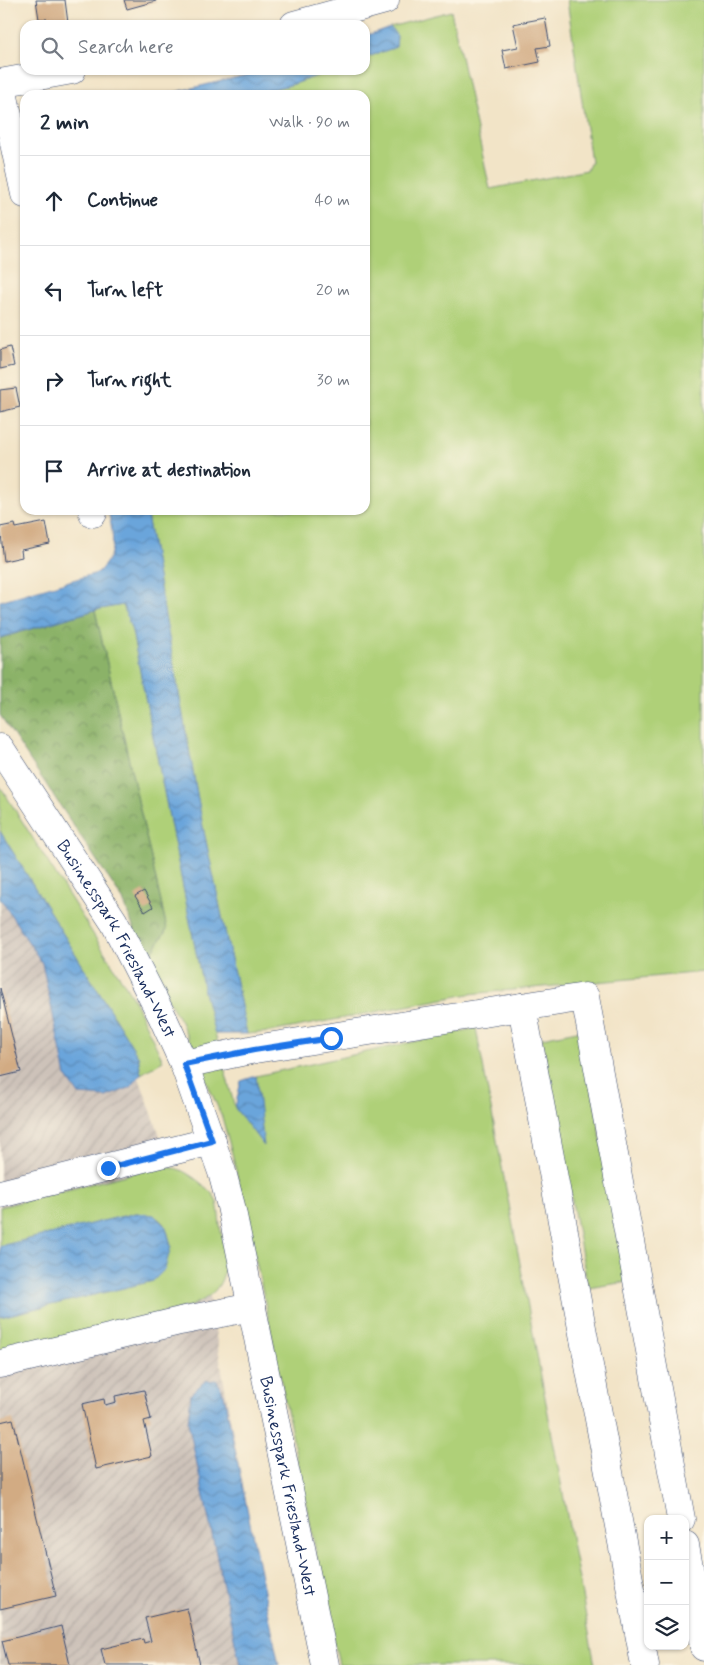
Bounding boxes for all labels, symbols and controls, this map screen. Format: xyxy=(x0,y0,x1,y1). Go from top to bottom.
search box xyxy=(20,20,370,75)
icon: search xyxy=(38,34,66,62)
text: Search here xyxy=(78,35,174,60)
text: 2 min xyxy=(40,109,89,137)
text: Walk · 90 m xyxy=(269,112,350,133)
icon: ahead xyxy=(40,187,68,215)
text: Continue xyxy=(87,188,158,213)
text: 40 m xyxy=(314,190,350,211)
icon: left xyxy=(40,277,68,305)
text: Turn left xyxy=(87,278,163,303)
text: 20 m xyxy=(316,280,350,301)
icon: right xyxy=(40,367,68,395)
text: Turn right xyxy=(87,368,171,393)
text: 30 m xyxy=(317,370,350,391)
icon: arrive xyxy=(40,457,68,485)
text: Arrive at destination xyxy=(87,458,251,483)
street label: Businesspark Friesland-West xyxy=(50,836,182,1042)
route start xyxy=(320,1027,343,1050)
route end xyxy=(97,1157,120,1180)
street label: Businesspark Friesland-West xyxy=(253,1374,322,1599)
map controls xyxy=(644,1515,689,1650)
button: + xyxy=(644,1515,689,1560)
button: − xyxy=(644,1560,689,1605)
button: layers xyxy=(644,1605,689,1650)

